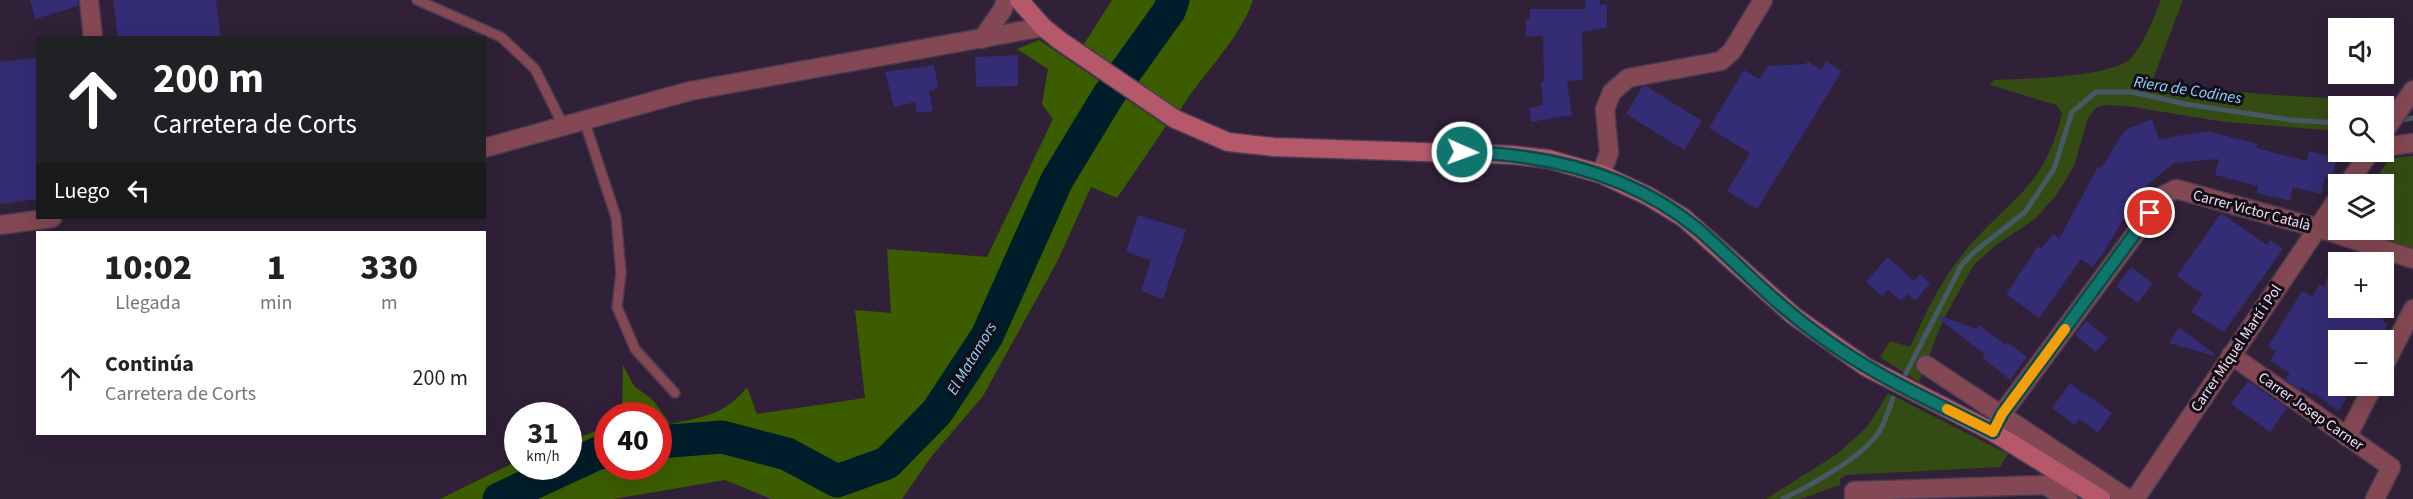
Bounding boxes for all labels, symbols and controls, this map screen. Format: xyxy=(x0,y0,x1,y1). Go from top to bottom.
map controls xyxy=(2328,18,2394,396)
button: sound xyxy=(2328,18,2394,84)
text: 200 m xyxy=(153,49,264,109)
icon: ahead xyxy=(54,60,132,138)
water label: Riera de Codines xyxy=(2132,71,2244,109)
button: search xyxy=(2328,96,2394,162)
text: Carretera de Corts xyxy=(153,105,357,144)
position arrow xyxy=(1430,120,1494,184)
icon: left xyxy=(122,174,155,207)
button: layers xyxy=(2328,174,2394,240)
text: Luego xyxy=(54,175,110,207)
street label: Carrer Victor Català xyxy=(2191,185,2313,236)
pin xyxy=(2124,187,2175,238)
icon: arrive xyxy=(2133,196,2166,229)
text: 10:02 xyxy=(104,242,192,293)
text: 1 xyxy=(267,242,286,293)
text: 330 xyxy=(360,242,418,293)
button: + xyxy=(2328,252,2394,318)
street label: Carrer Miquel Martí i Pol xyxy=(2186,280,2287,416)
text: Llegada xyxy=(115,289,181,317)
text: min xyxy=(260,289,292,317)
text: m xyxy=(381,289,397,317)
water label: El Matamors xyxy=(941,317,1003,399)
button: − xyxy=(2328,330,2394,396)
text: Continúa xyxy=(105,348,194,380)
icon: ahead xyxy=(54,362,87,395)
text: 200 m xyxy=(413,362,468,394)
street label: Carrer Josep Carner xyxy=(2254,367,2368,456)
text: Carretera de Corts xyxy=(105,380,256,408)
speed limit sign: 40 xyxy=(594,402,672,480)
text: 31 xyxy=(527,412,559,455)
text: km/h xyxy=(526,446,560,467)

